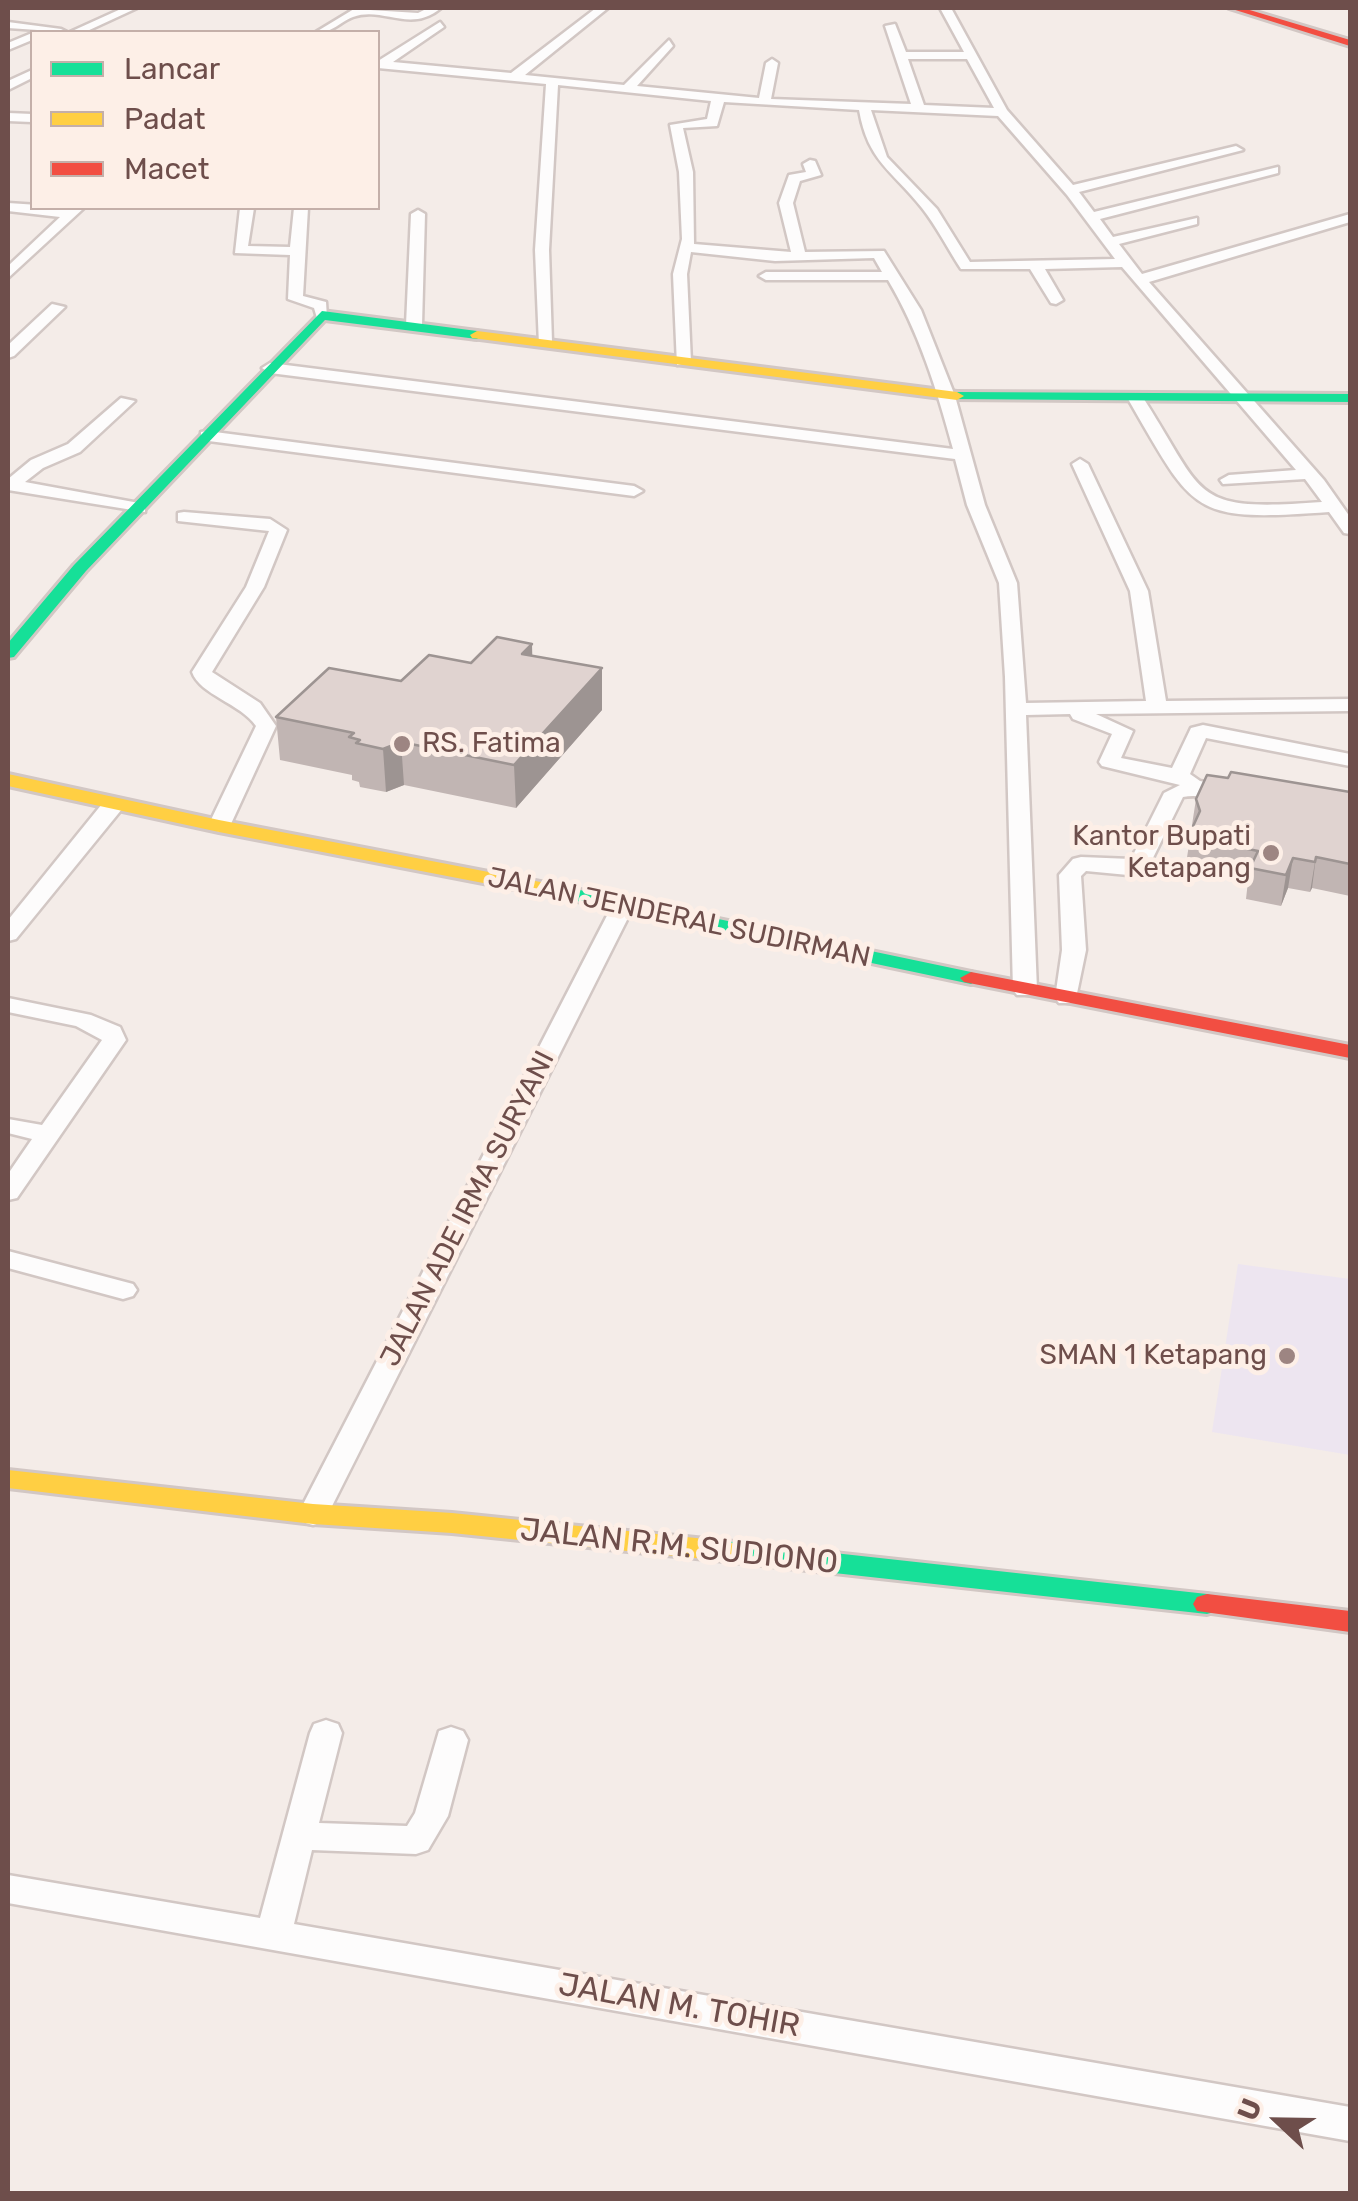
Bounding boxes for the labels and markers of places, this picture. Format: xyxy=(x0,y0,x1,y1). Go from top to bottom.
place label: RS. Fatima xyxy=(422,727,561,761)
marker: RS. Fatima xyxy=(391,733,413,755)
place label: Kantor Bupati Ketapang xyxy=(1072,820,1251,886)
marker: Kantor Bupati Ketapang xyxy=(1260,842,1282,864)
place label: SMAN 1 Ketapang xyxy=(1040,1339,1267,1373)
marker: SMAN 1 Ketapang xyxy=(1276,1345,1298,1367)

